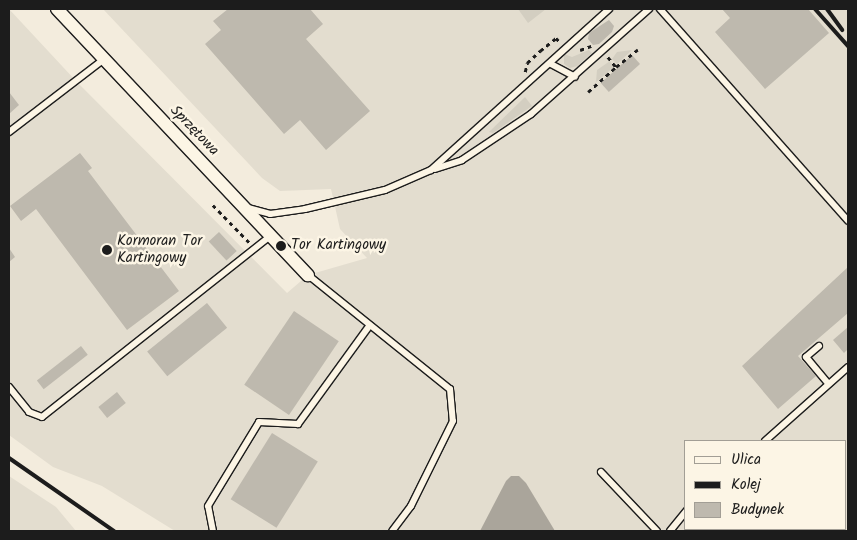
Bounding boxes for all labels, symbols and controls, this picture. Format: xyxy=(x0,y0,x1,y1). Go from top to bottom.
street label: Sprzętowa xyxy=(166,102,222,160)
place label: Kormoran Tor Kartingowy xyxy=(117,232,202,267)
place label: Tor Kartingowy xyxy=(291,237,386,255)
marker: Tor Kartingowy xyxy=(275,240,287,252)
marker: Kormoran Tor Kartingowy xyxy=(101,244,113,256)
legend xyxy=(684,440,847,530)
text: Ulica xyxy=(731,448,761,472)
text: Kolej xyxy=(731,473,761,497)
text: Budynek xyxy=(731,498,784,522)

